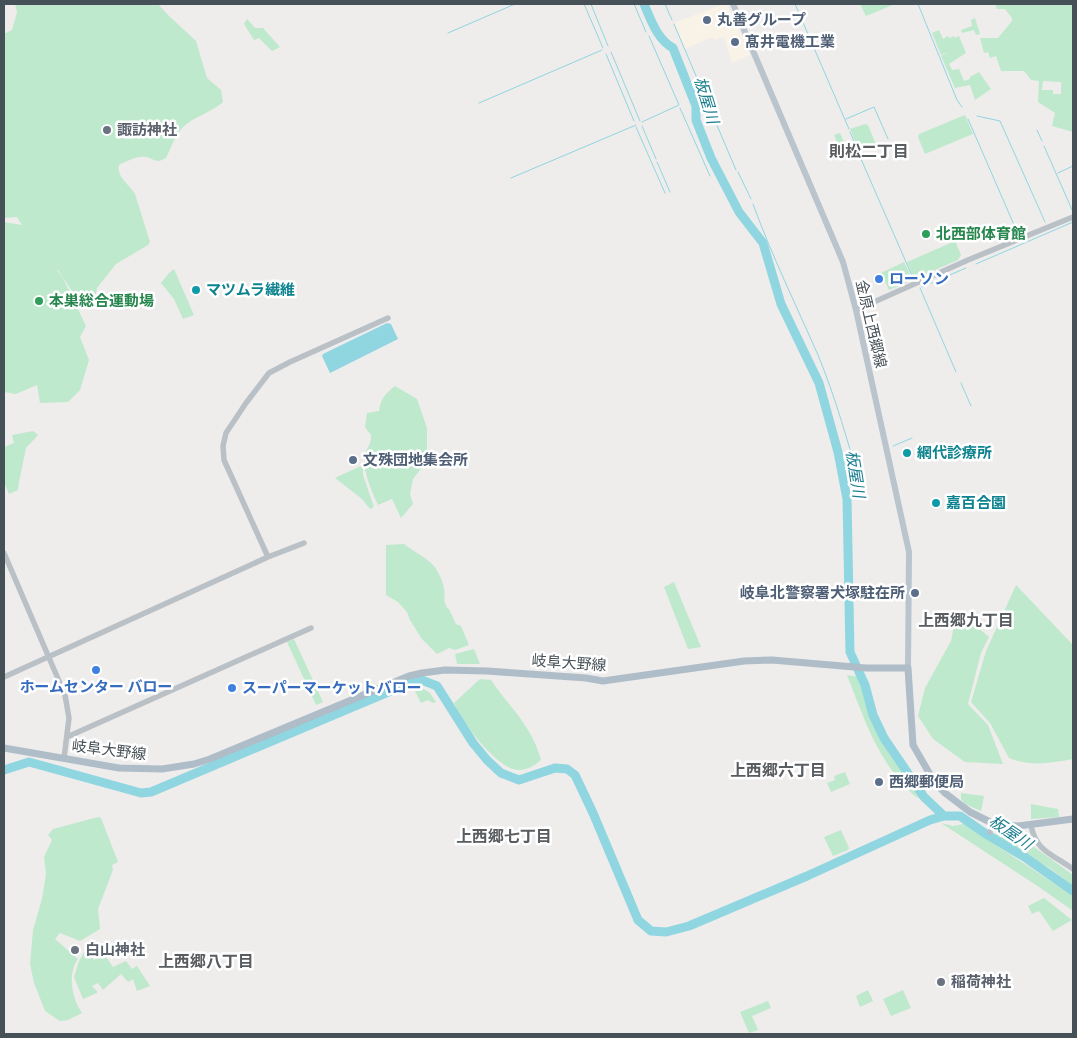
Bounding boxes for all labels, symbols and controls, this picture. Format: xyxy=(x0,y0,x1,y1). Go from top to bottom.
place label: 丸善グループ xyxy=(717,10,806,29)
marker: 丸善グループ xyxy=(701,14,713,26)
place label: 髙井電機工業 xyxy=(745,32,835,51)
marker: 髙井電機工業 xyxy=(729,36,741,48)
water label: 板屋川 xyxy=(690,74,724,128)
place label: 諏訪神社 xyxy=(117,120,177,139)
marker: 諏訪神社 xyxy=(101,124,113,136)
district label: 則松二丁目 xyxy=(829,141,909,161)
place label: 北西部体育館 xyxy=(936,224,1026,243)
marker: 北西部体育館 xyxy=(920,228,932,240)
place label: ローソン xyxy=(889,269,949,288)
marker: ローソン xyxy=(873,273,885,285)
street label: 金原上西郷線 xyxy=(852,278,891,370)
place label: マツムラ繊維 xyxy=(206,280,295,299)
marker: マツムラ繊維 xyxy=(190,284,202,296)
place label: 本巣総合運動場 xyxy=(49,291,154,310)
marker: 本巣総合運動場 xyxy=(33,295,45,307)
place label: 網代診療所 xyxy=(917,443,992,462)
marker: 網代診療所 xyxy=(901,447,913,459)
water label: 板屋川 xyxy=(842,449,870,501)
place label: 文殊団地集会所 xyxy=(363,450,468,469)
marker: 文殊団地集会所 xyxy=(347,454,359,466)
place label: 嘉百合園 xyxy=(946,493,1006,512)
marker: 嘉百合園 xyxy=(930,497,942,509)
place label: 岐阜北警察署犬塚駐在所 xyxy=(740,583,905,602)
marker: 岐阜北警察署犬塚駐在所 xyxy=(909,587,921,599)
district label: 上西郷九丁目 xyxy=(918,610,1014,630)
street label: 岐阜大野線 xyxy=(531,650,607,675)
marker: ホームセンター バロー xyxy=(90,664,102,676)
place label: ホームセンター バロー xyxy=(19,677,173,696)
place label: スーパーマーケットバロー xyxy=(242,678,422,697)
marker: スーパーマーケットバロー xyxy=(226,682,238,694)
street label: 岐阜大野線 xyxy=(71,736,147,764)
district label: 上西郷六丁目 xyxy=(730,760,826,780)
place label: 西郷郵便局 xyxy=(889,772,964,791)
marker: 西郷郵便局 xyxy=(873,776,885,788)
water label: 板屋川 xyxy=(986,810,1038,855)
district label: 上西郷七丁目 xyxy=(456,826,552,846)
place label: 白山神社 xyxy=(85,940,145,959)
marker: 白山神社 xyxy=(69,944,81,956)
district label: 上西郷八丁目 xyxy=(158,951,254,971)
place label: 稲荷神社 xyxy=(951,972,1011,991)
marker: 稲荷神社 xyxy=(935,976,947,988)

